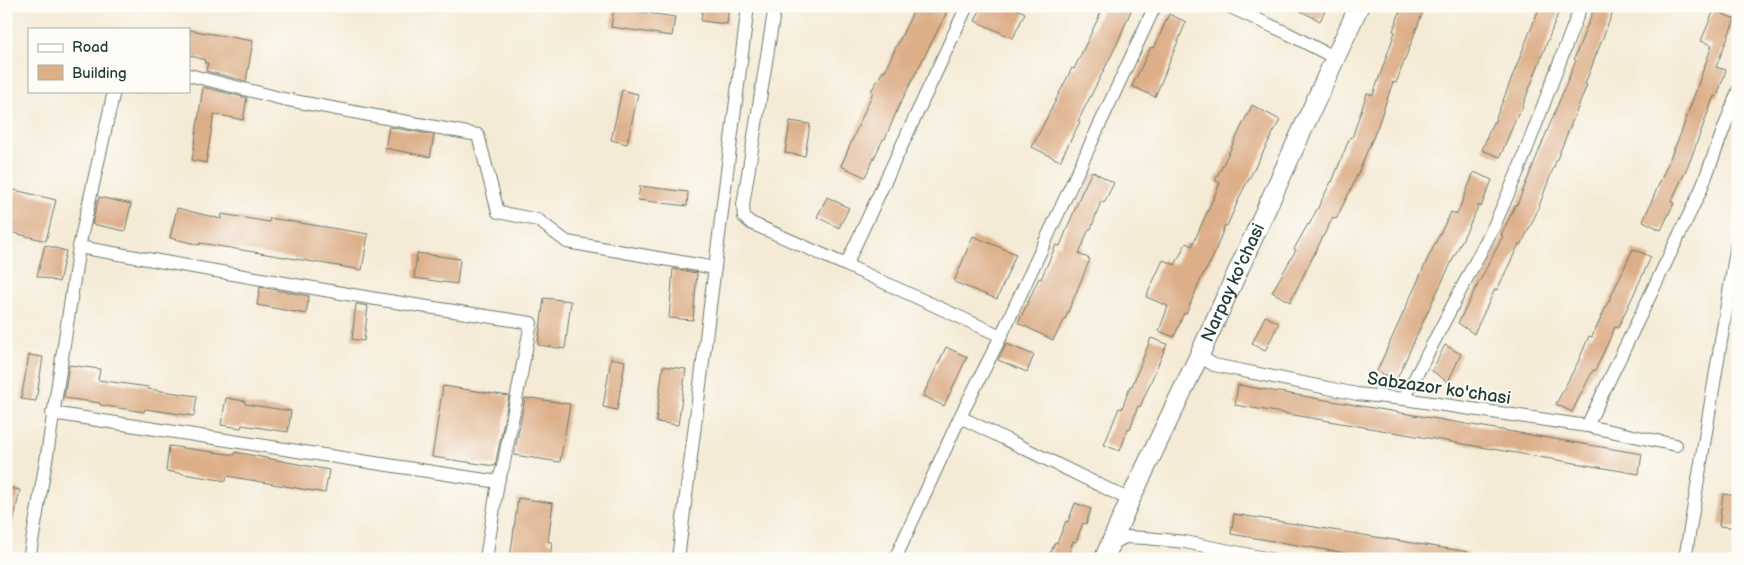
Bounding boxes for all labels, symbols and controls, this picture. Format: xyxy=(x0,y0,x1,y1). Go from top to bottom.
legend xyxy=(28,28,190,92)
text: Road xyxy=(72,38,108,57)
text: Building xyxy=(72,64,127,83)
street label: Narpay ko'chasi xyxy=(1197,220,1269,345)
street label: Sabzazor ko'chasi xyxy=(1366,368,1512,409)

